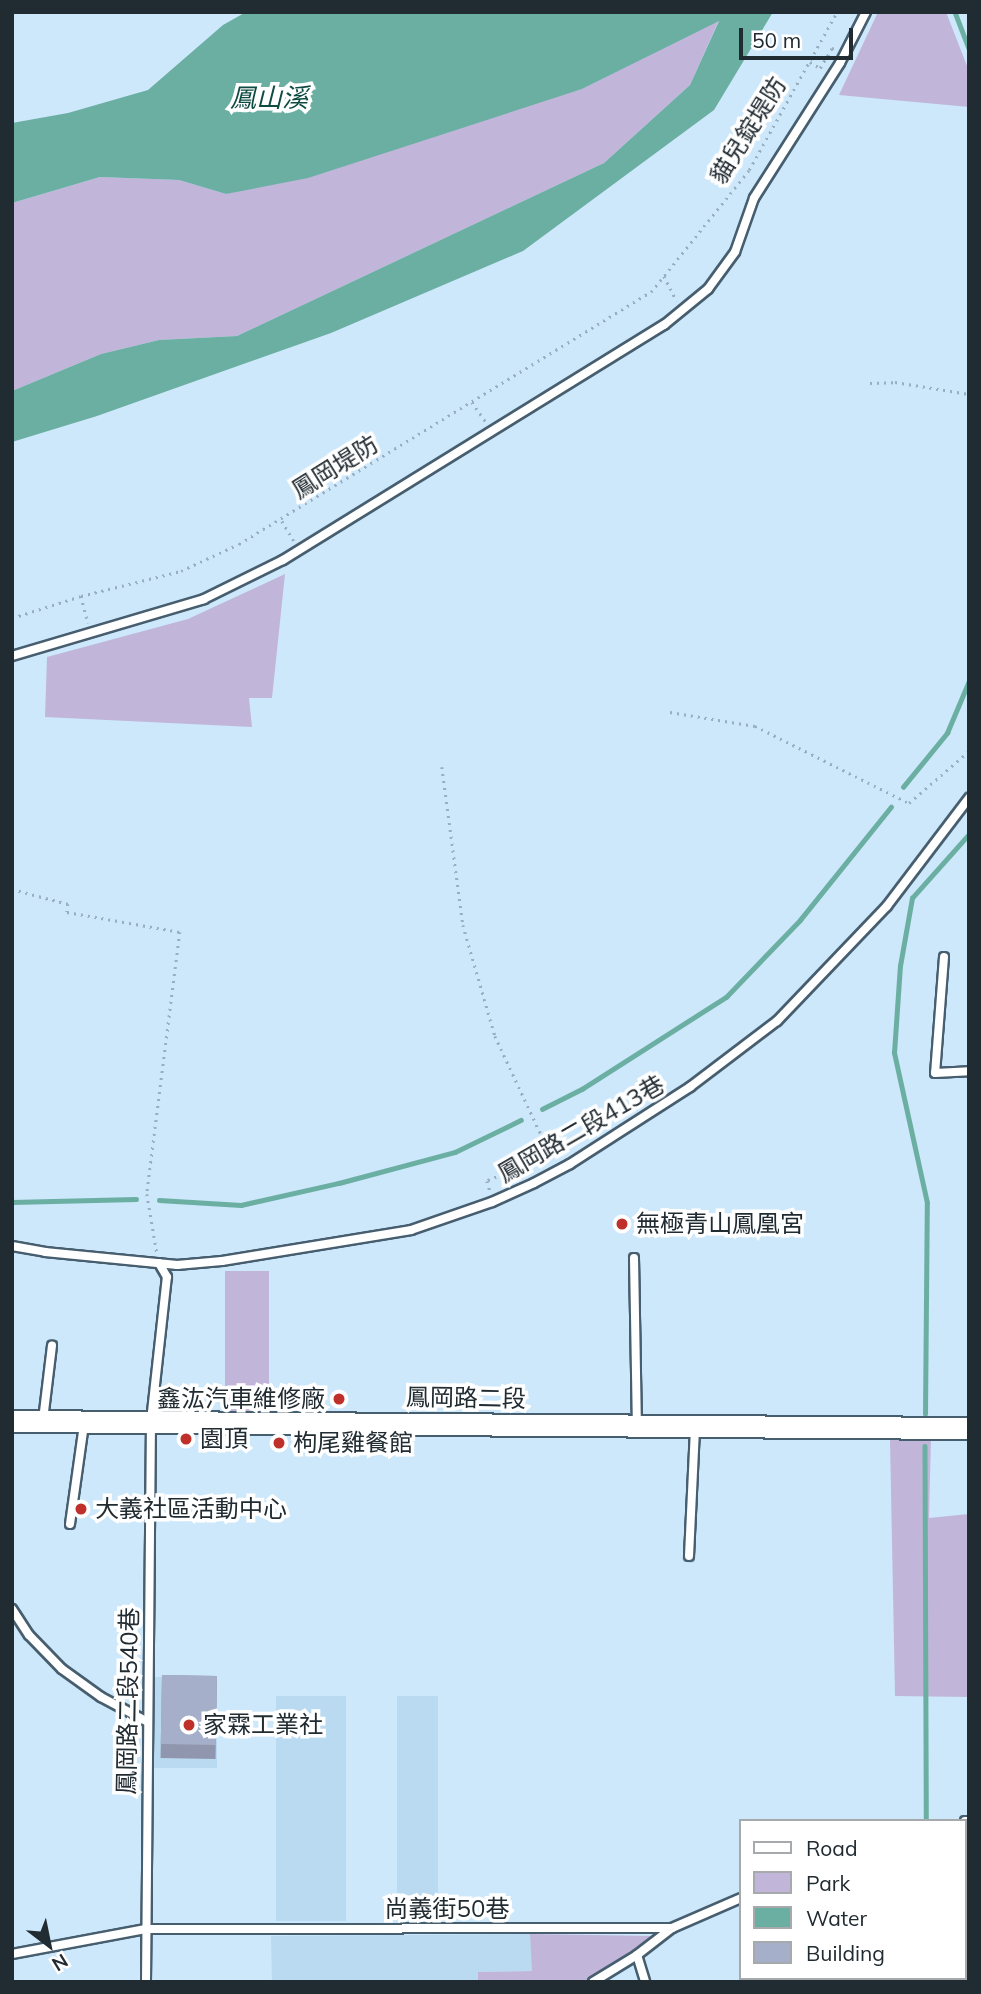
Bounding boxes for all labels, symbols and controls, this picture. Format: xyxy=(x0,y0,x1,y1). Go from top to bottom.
scale bar xyxy=(743,14,857,58)
text: 50 m xyxy=(752,27,801,53)
street label: 貓兒錠堤防 xyxy=(704,71,792,189)
water label: 鳳山溪 xyxy=(230,82,308,114)
street label: 鳳岡堤防 xyxy=(287,429,383,505)
street label: 鳳岡路二段413巷 xyxy=(493,1070,669,1188)
place label: 無極青山鳳凰宮 xyxy=(636,1210,804,1238)
marker: 無極青山鳳凰宮 xyxy=(614,1216,630,1232)
street label: 鳳岡路二段 xyxy=(406,1383,526,1413)
place label: 鑫汯汽車維修廠 xyxy=(157,1385,325,1413)
marker: 鑫汯汽車維修廠 xyxy=(331,1391,347,1407)
place label: 園頂 xyxy=(200,1425,248,1453)
place label: 枸尾雞餐館 xyxy=(293,1429,413,1457)
marker: 園頂 xyxy=(178,1431,194,1447)
marker: 枸尾雞餐館 xyxy=(271,1435,287,1451)
place label: 大義社區活動中心 xyxy=(95,1495,287,1523)
marker: 大義社區活動中心 xyxy=(73,1501,89,1517)
street label: 鳳岡路二段540巷 xyxy=(112,1607,144,1795)
place label: 家霖工業社 xyxy=(203,1711,323,1739)
marker: 家霖工業社 xyxy=(181,1717,197,1733)
legend xyxy=(740,1819,967,1980)
text: Road xyxy=(806,1835,857,1861)
text: Park xyxy=(806,1870,850,1896)
street label: 尚義街50巷 xyxy=(385,1895,509,1923)
text: Water xyxy=(806,1905,867,1931)
north arrow xyxy=(14,1910,84,1980)
text: Building xyxy=(806,1940,885,1966)
text: N xyxy=(48,1949,73,1977)

